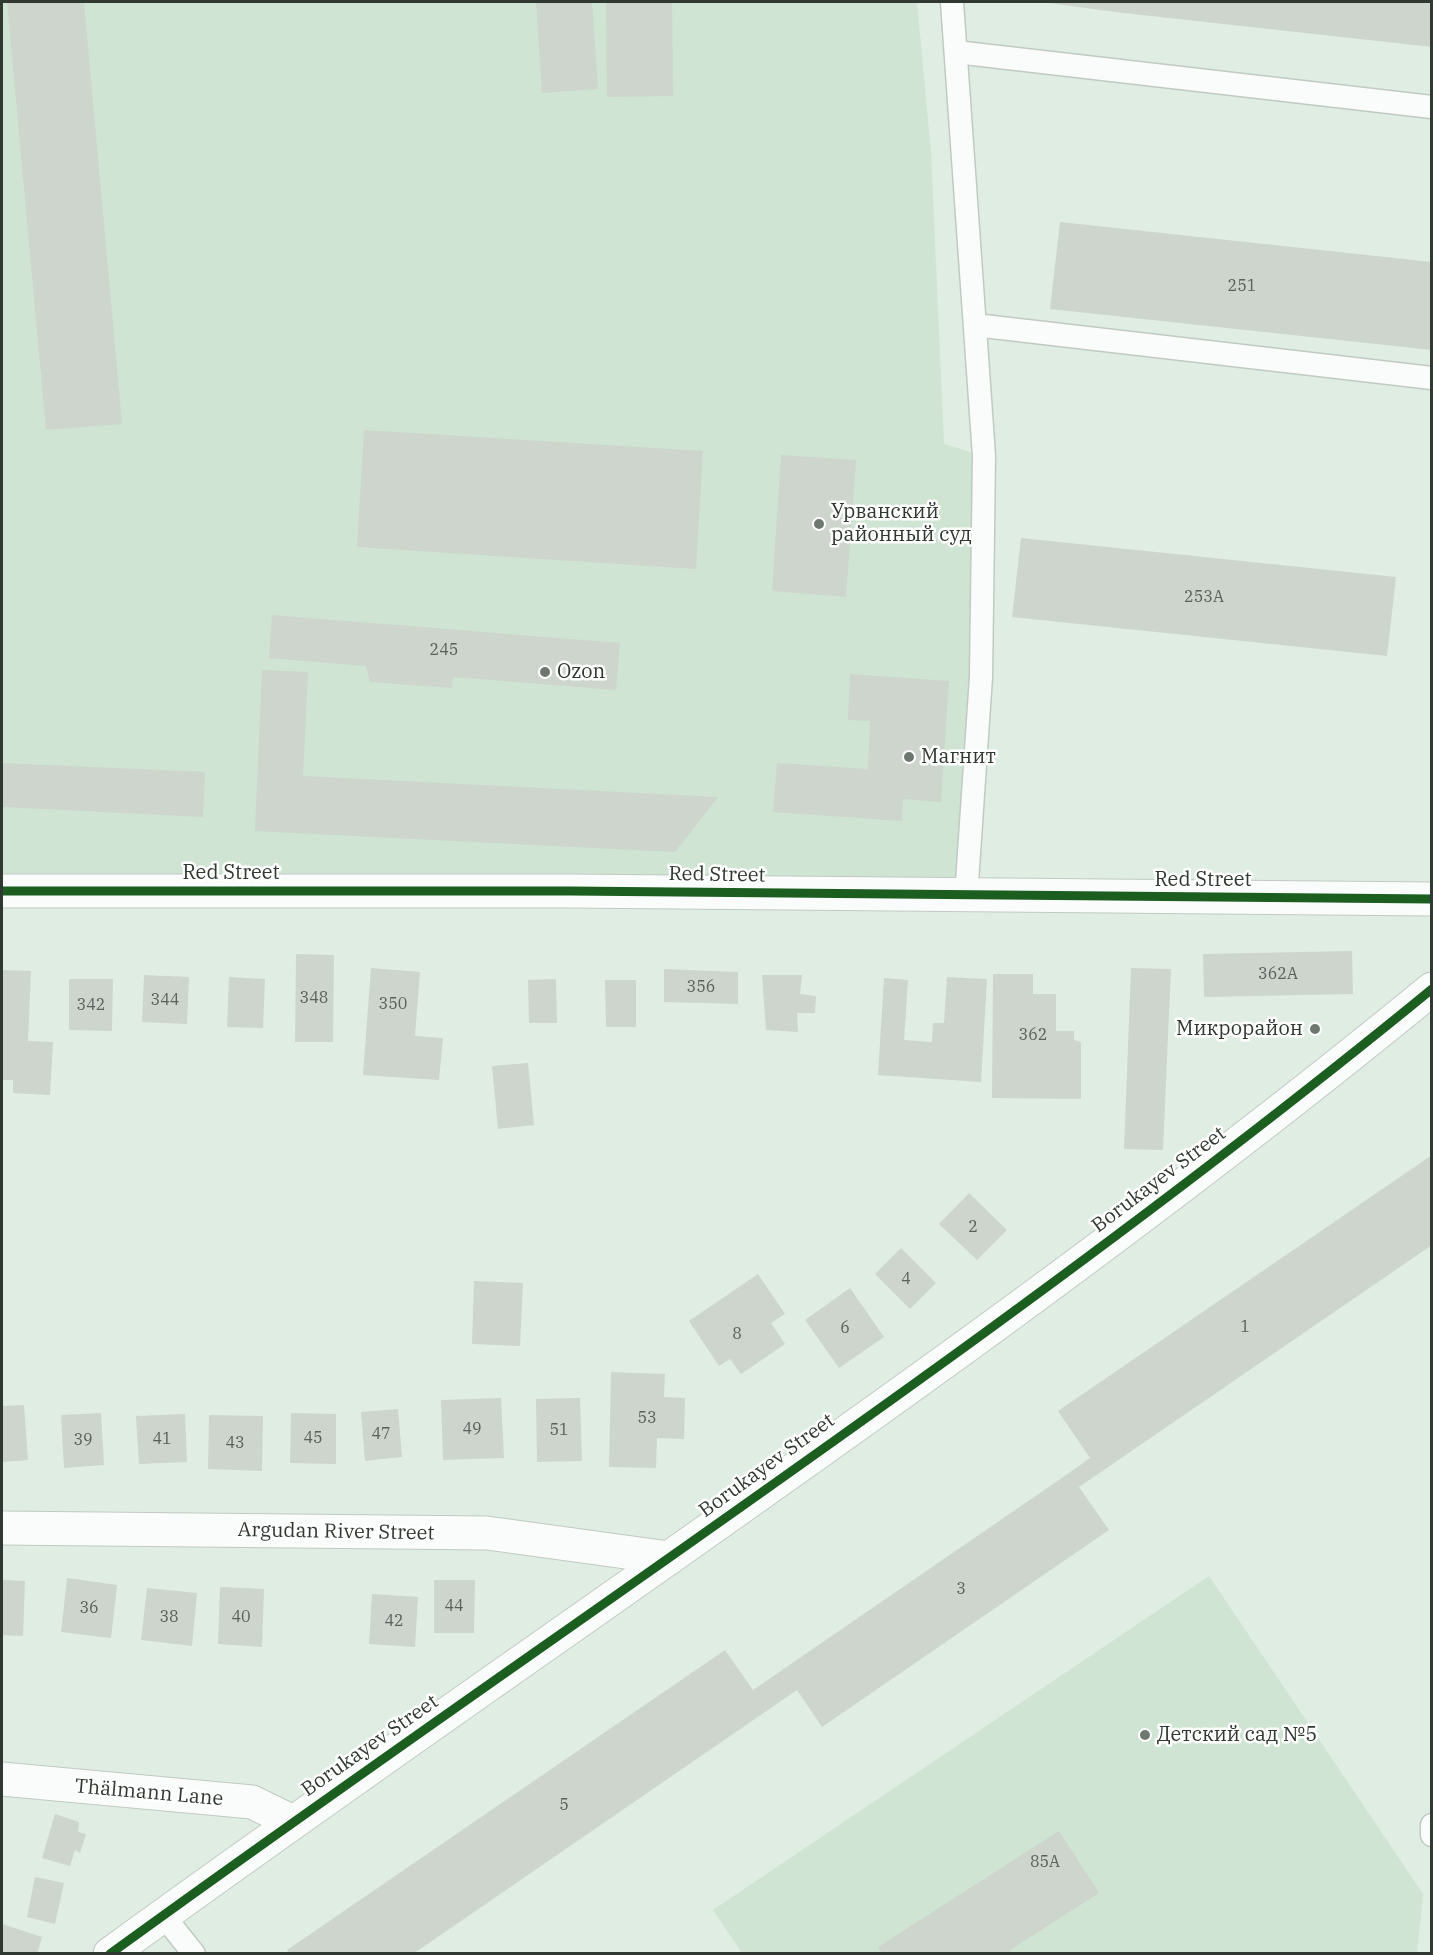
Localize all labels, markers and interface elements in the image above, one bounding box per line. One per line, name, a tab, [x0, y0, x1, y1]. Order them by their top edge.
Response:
house number: 251	[1228, 276, 1256, 296]
place label: Урванский районный суд	[831, 500, 972, 547]
marker: Урванский районный суд	[812, 517, 826, 531]
house number: 253А	[1184, 587, 1224, 607]
house number: 245	[430, 640, 458, 660]
place label: Ozon	[557, 660, 605, 684]
marker: Ozon	[538, 665, 552, 679]
place label: Магнит	[921, 745, 996, 769]
marker: Магнит	[902, 750, 916, 764]
street label: Red Street	[182, 861, 280, 885]
street label: Red Street	[668, 862, 766, 888]
street label: Red Street	[1154, 868, 1252, 892]
house number: 362А	[1258, 964, 1298, 984]
house number: 356	[687, 977, 715, 997]
house number: 348	[300, 988, 328, 1008]
house number: 344	[151, 990, 179, 1010]
house number: 350	[379, 994, 407, 1014]
house number: 342	[77, 995, 105, 1015]
place label: Микрорайон	[1176, 1017, 1303, 1041]
marker: Микрорайон	[1308, 1022, 1322, 1036]
house number: 362	[1019, 1025, 1047, 1045]
street label: Borukayev Street	[1087, 1122, 1231, 1238]
house number: 2	[968, 1217, 978, 1237]
house number: 4	[901, 1269, 911, 1289]
house number: 1	[1240, 1317, 1250, 1337]
house number: 6	[840, 1318, 850, 1338]
house number: 8	[732, 1324, 742, 1344]
house number: 53	[637, 1408, 657, 1428]
street label: Borukayev Street	[695, 1409, 839, 1523]
house number: 49	[462, 1419, 482, 1439]
house number: 51	[549, 1420, 569, 1440]
house number: 47	[371, 1424, 391, 1444]
house number: 45	[303, 1428, 323, 1448]
house number: 41	[152, 1429, 172, 1449]
house number: 39	[73, 1430, 93, 1450]
house number: 43	[225, 1433, 245, 1453]
street label: Argudan River Street	[237, 1518, 435, 1546]
house number: 3	[956, 1579, 966, 1599]
house number: 44	[444, 1596, 464, 1616]
house number: 36	[79, 1598, 99, 1618]
house number: 38	[159, 1607, 179, 1627]
house number: 40	[231, 1607, 251, 1627]
house number: 42	[384, 1611, 404, 1631]
street label: Borukayev Street	[297, 1690, 443, 1802]
place label: Детский сад №5	[1157, 1723, 1317, 1747]
marker: Детский сад №5	[1138, 1728, 1152, 1742]
street label: Thälmann Lane	[74, 1775, 224, 1811]
house number: 5	[559, 1795, 569, 1815]
house number: 85А	[1030, 1852, 1060, 1872]

